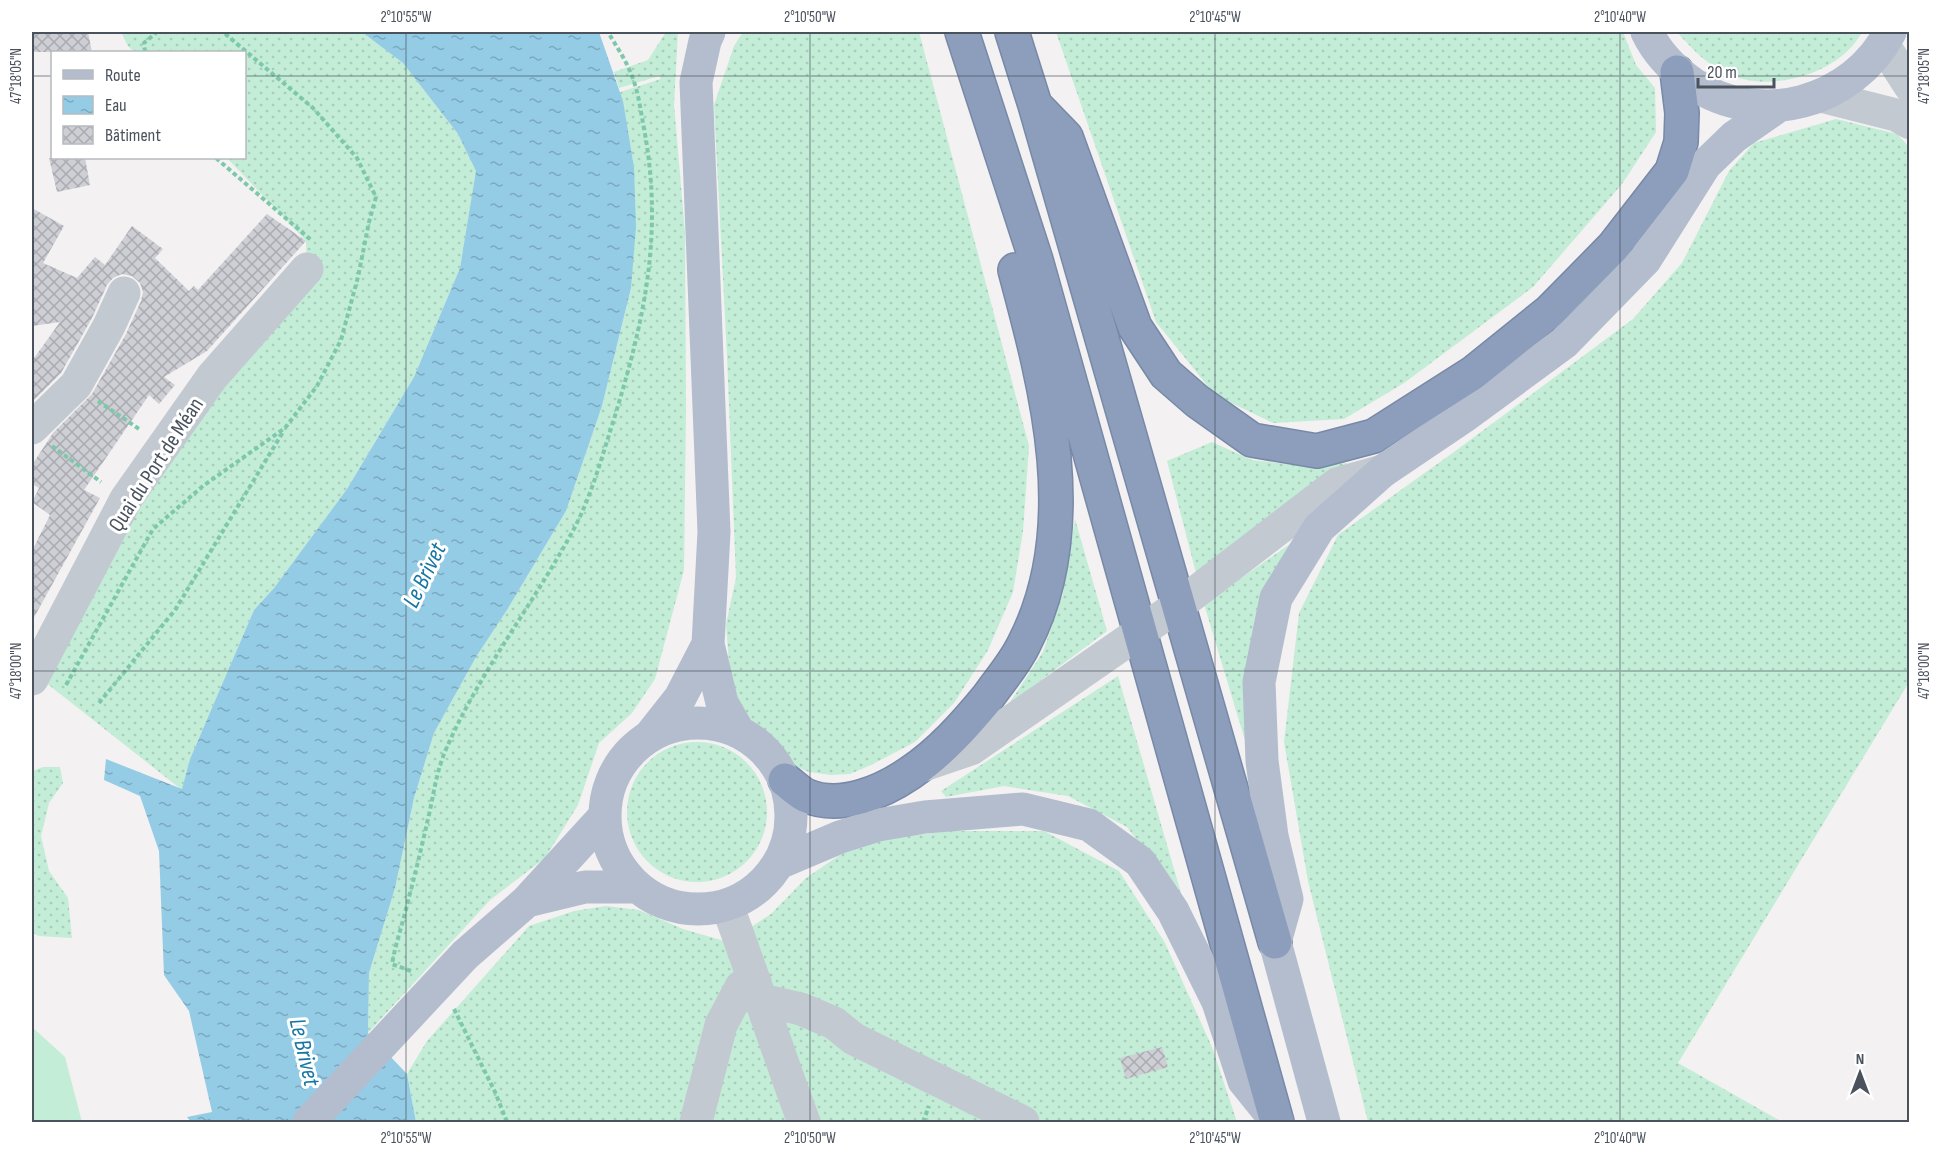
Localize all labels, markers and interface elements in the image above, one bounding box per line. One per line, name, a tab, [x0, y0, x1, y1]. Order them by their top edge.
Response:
text: 2°10'55"W	[380, 8, 432, 27]
text: 2°10'50"W	[784, 8, 836, 27]
text: 2°10'45"W	[1189, 8, 1241, 27]
text: 2°10'40"W	[1594, 8, 1646, 27]
text: 47°18'05"N	[7, 48, 26, 104]
text: 47°18'05"N	[1915, 48, 1934, 104]
legend	[51, 51, 246, 159]
scale bar	[1698, 51, 1774, 89]
text: 20 m	[1707, 62, 1737, 83]
text: Route	[105, 65, 141, 86]
text: Eau	[105, 95, 127, 116]
text: Bâtiment	[105, 125, 161, 146]
street label: Quai du Port de Méan	[103, 393, 210, 537]
water label: Le Brivet	[396, 537, 453, 612]
text: 47°18'00"N	[7, 643, 26, 699]
text: 47°18'00"N	[1915, 643, 1934, 699]
water label: Le Brivet	[283, 1015, 327, 1090]
north arrow	[1830, 1043, 1890, 1103]
text: N	[1856, 1050, 1864, 1069]
text: 2°10'55"W	[380, 1129, 432, 1148]
text: 2°10'50"W	[784, 1129, 836, 1148]
text: 2°10'45"W	[1189, 1129, 1241, 1148]
text: 2°10'40"W	[1594, 1129, 1646, 1148]

